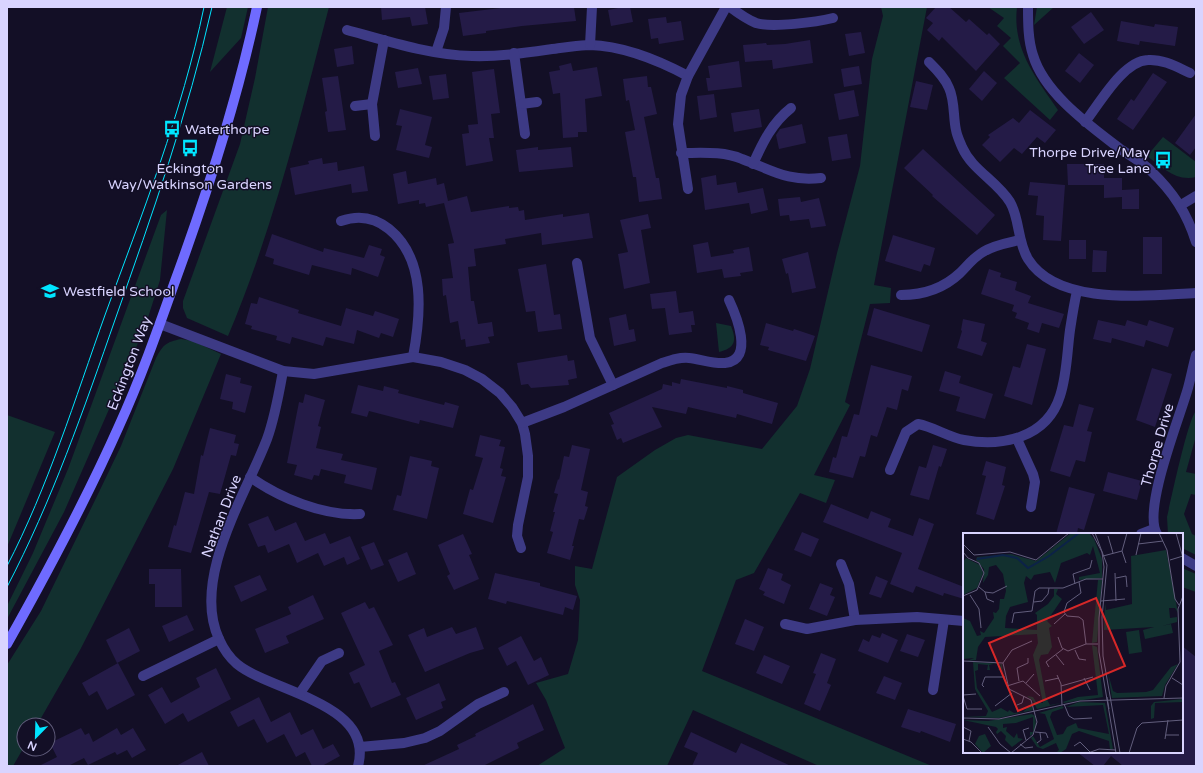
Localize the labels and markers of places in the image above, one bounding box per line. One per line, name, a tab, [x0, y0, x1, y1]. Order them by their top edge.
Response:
bus stop icon: Waterthorpe	[162, 119, 182, 139]
place label: Waterthorpe	[185, 121, 269, 138]
bus stop icon: Eckington Way/Watkinson Gardens	[180, 138, 200, 158]
place label: Thorpe Drive/May Tree Lane	[1029, 144, 1150, 177]
bus stop icon: Thorpe Drive/May Tree Lane	[1153, 150, 1173, 170]
place label: Eckington Way/Watkinson Gardens	[108, 160, 272, 193]
school or university icon: Westfield School	[40, 281, 60, 301]
place label: Westfield School	[63, 283, 174, 300]

